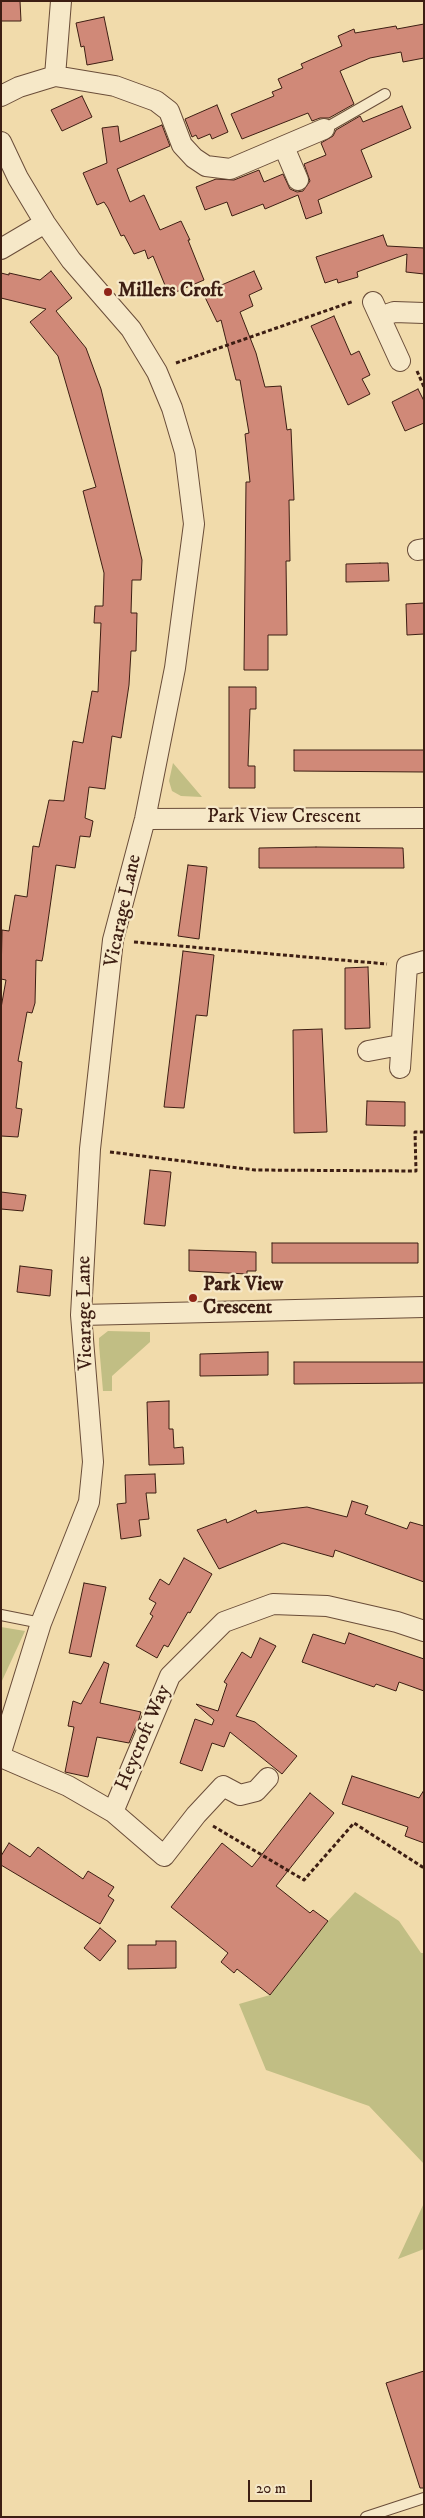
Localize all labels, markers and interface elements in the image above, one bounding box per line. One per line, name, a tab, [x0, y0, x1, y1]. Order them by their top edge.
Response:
place label: Millers Croft	[118, 280, 223, 304]
marker: Millers Croft	[102, 286, 114, 298]
street label: Park View Crescent	[207, 806, 361, 830]
street label: Vicarage Lane	[100, 852, 148, 970]
street label: Vicarage Lane	[73, 1256, 99, 1370]
place label: Park View Crescent	[203, 1274, 283, 1321]
marker: Park View Crescent	[187, 1292, 199, 1304]
street label: Heycroft Way	[111, 1682, 177, 1794]
scale bar	[250, 2470, 314, 2502]
text: 20 m	[256, 2479, 286, 2498]

